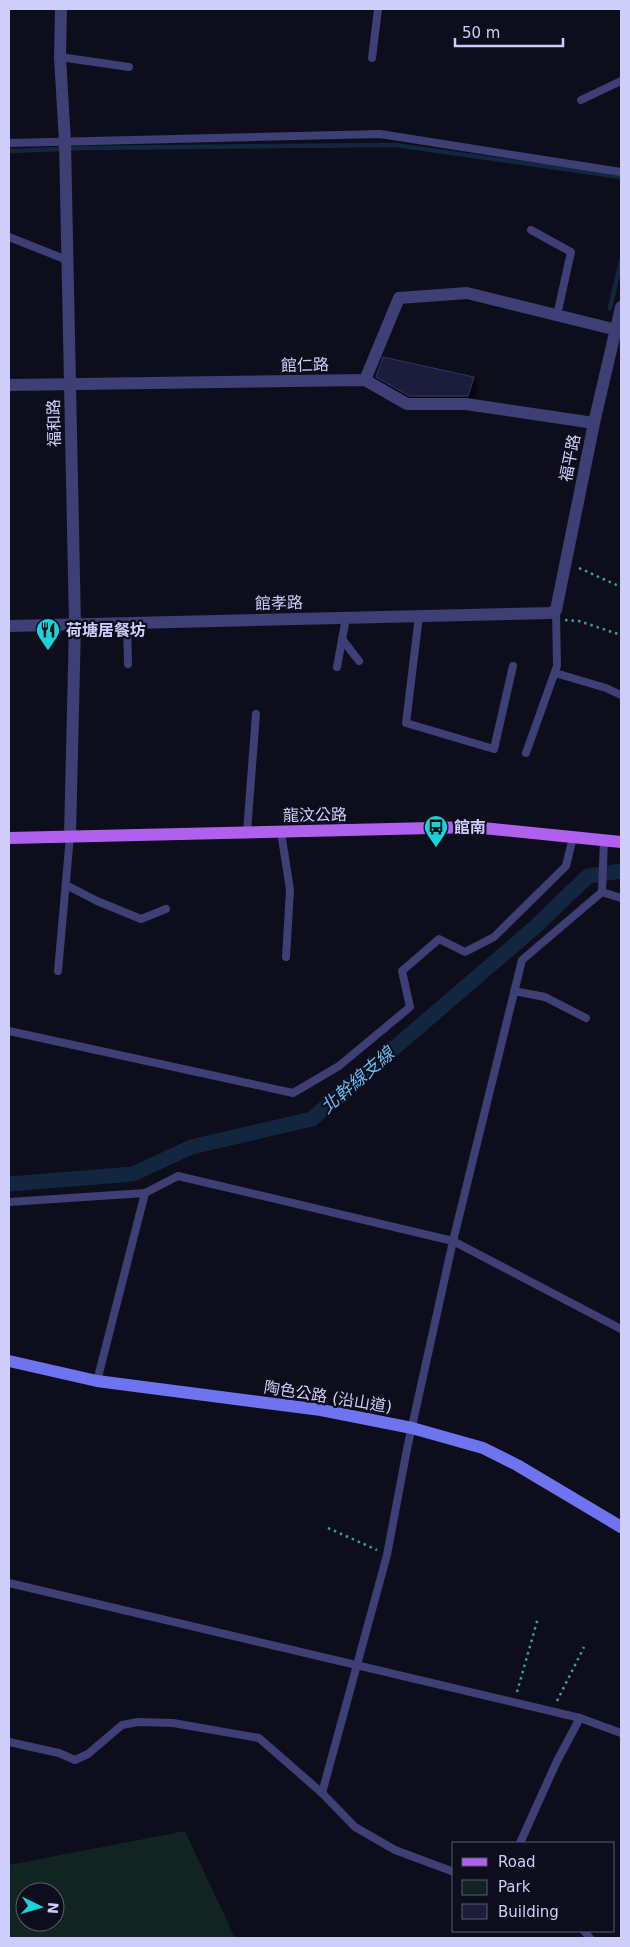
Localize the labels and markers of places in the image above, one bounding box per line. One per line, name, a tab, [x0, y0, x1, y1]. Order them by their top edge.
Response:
restaurant icon: 荷塘居餐坊	[35, 617, 61, 651]
place label: 荷塘居餐坊	[66, 621, 146, 640]
bus stop icon: 館南	[423, 814, 449, 848]
place label: 館南	[454, 818, 486, 837]

